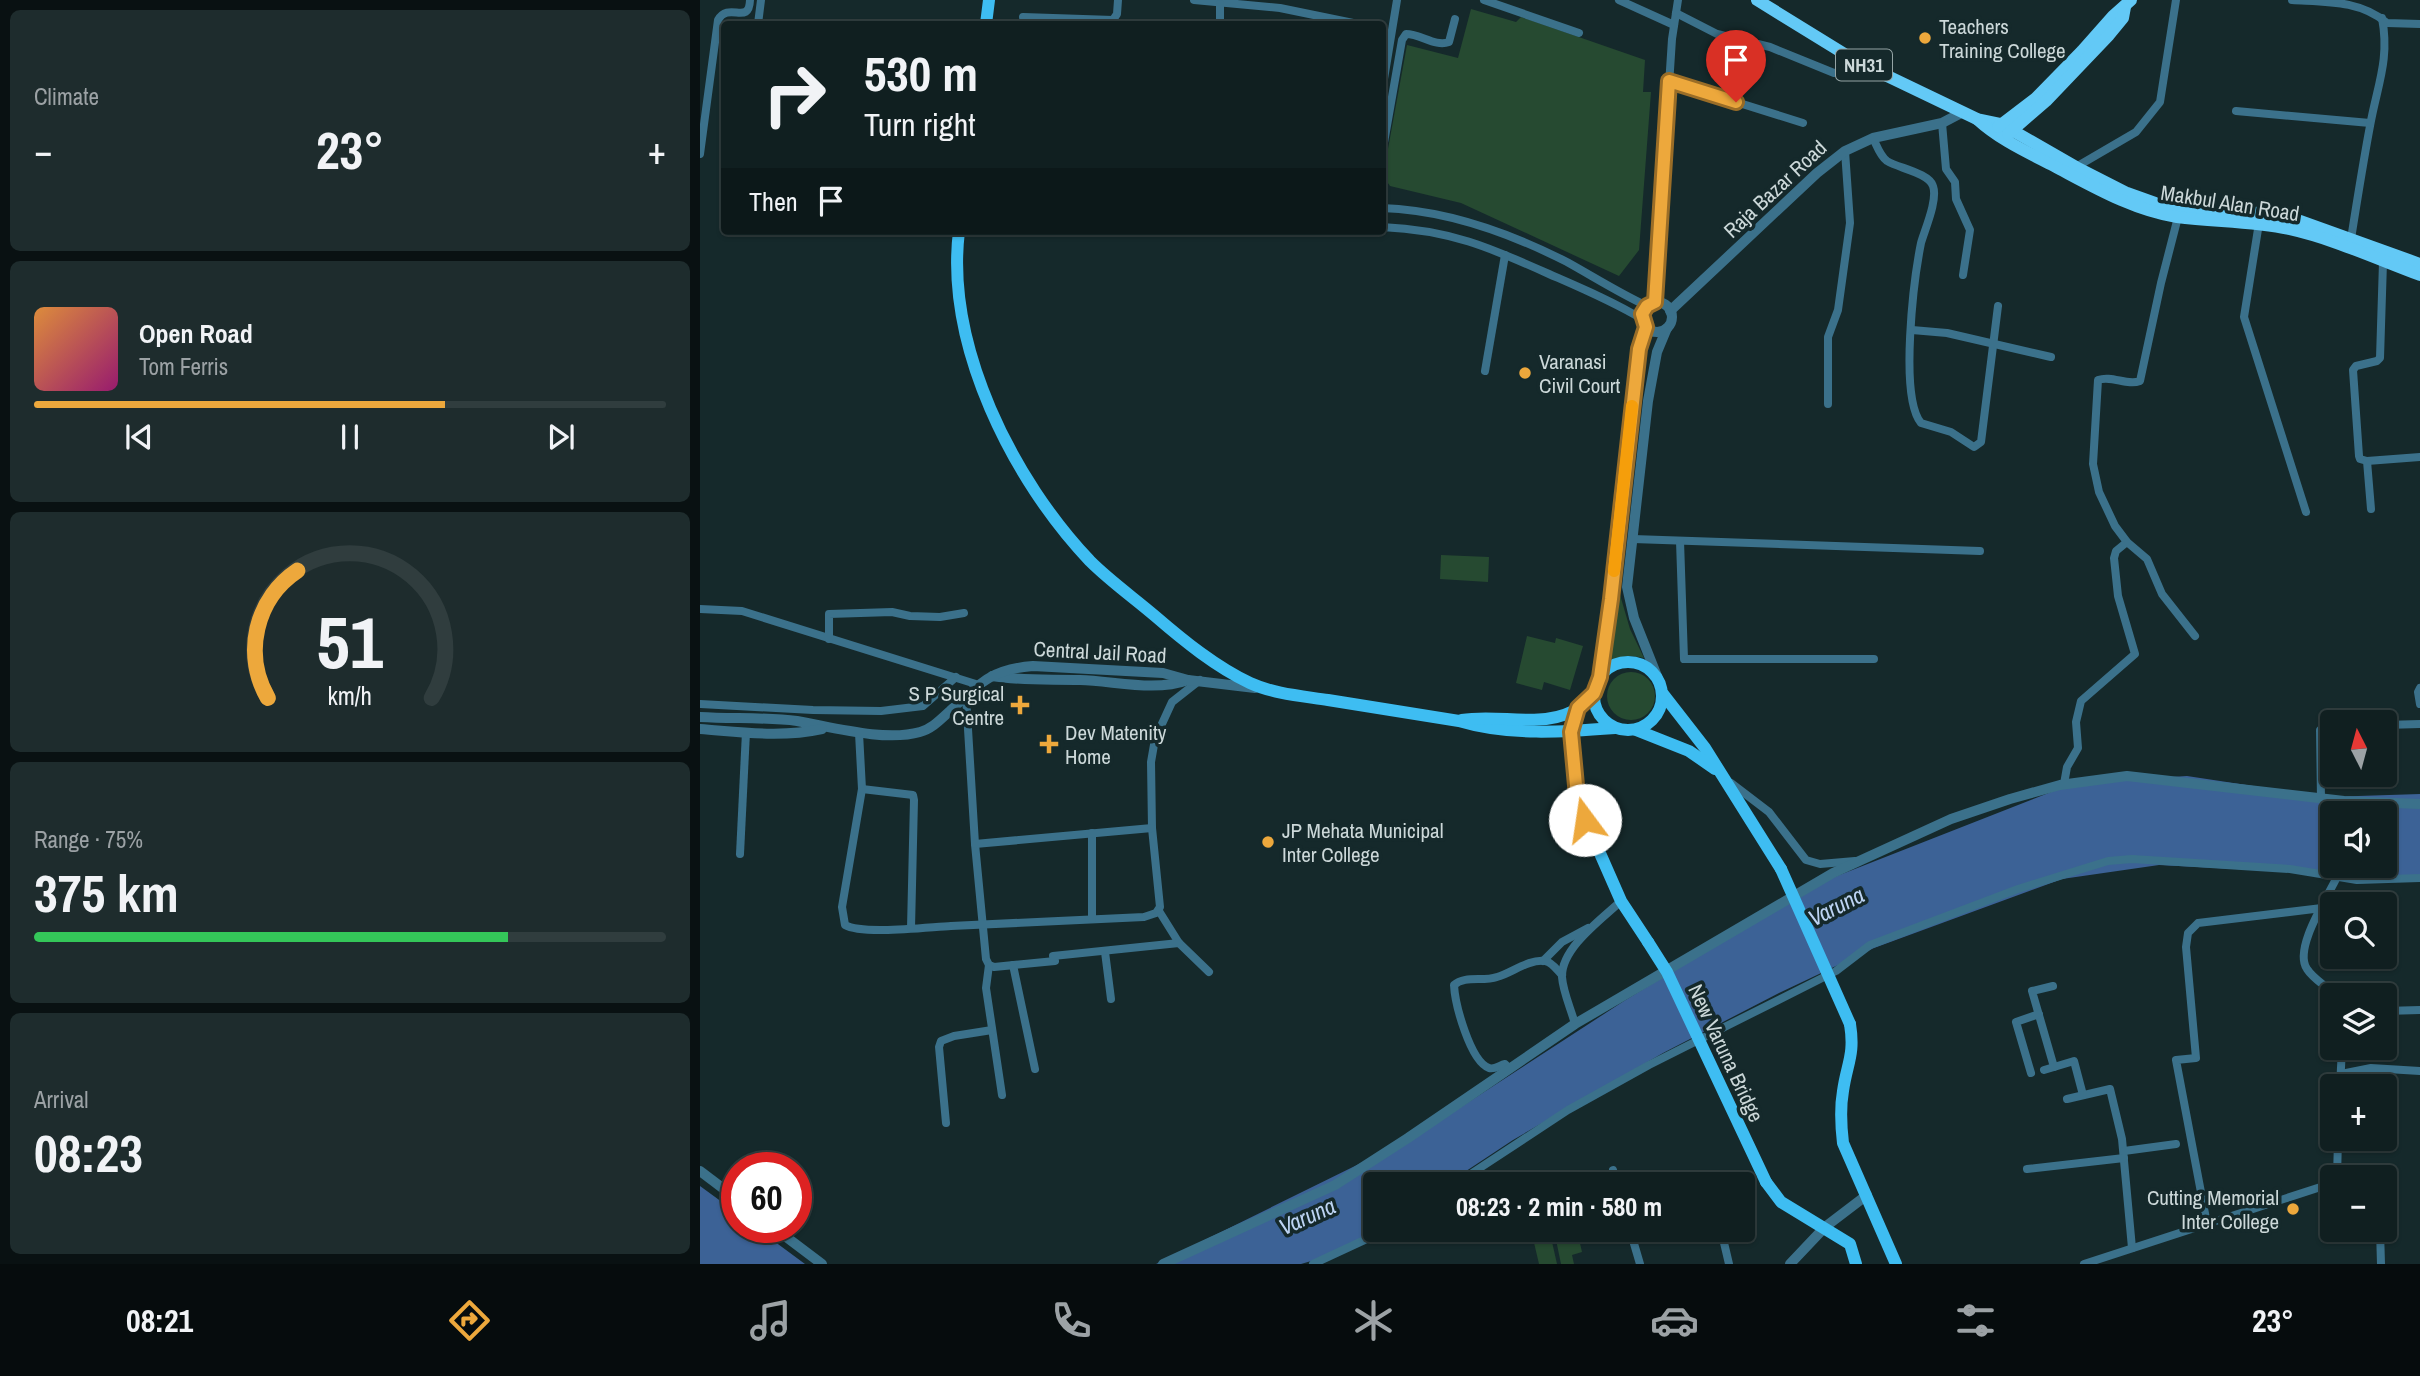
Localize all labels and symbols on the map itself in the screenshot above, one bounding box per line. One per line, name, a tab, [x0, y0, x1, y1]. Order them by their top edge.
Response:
place label: Teachers Training College	[1939, 12, 2066, 65]
pin	[1706, 30, 1766, 102]
marker: Teachers Training College	[1917, 30, 1933, 46]
road number: NH31	[1836, 50, 1892, 80]
street label: Raja Bazar Road	[1717, 134, 1833, 244]
street label: Makbul Alan Road	[2159, 178, 2301, 228]
place label: Varanasi Civil Court	[1539, 347, 1621, 400]
marker: Varanasi Civil Court	[1517, 365, 1533, 381]
street label: Central Jail Road	[1033, 634, 1167, 670]
place label: S P Surgical Centre	[909, 679, 1004, 732]
marker: S P Surgical Centre	[1010, 695, 1030, 715]
north arrow	[2320, 710, 2398, 788]
place label: Dev Matenity Home	[1065, 718, 1167, 771]
marker: Dev Matenity Home	[1039, 734, 1059, 754]
position arrow	[1548, 783, 1622, 857]
place label: JP Mehata Municipal Inter College	[1282, 816, 1443, 869]
marker: JP Mehata Municipal Inter College	[1260, 834, 1276, 850]
water label: Varuna	[1803, 879, 1869, 933]
street label: New Varuna Bridge	[1681, 979, 1771, 1127]
speed limit sign: 60	[721, 1152, 812, 1243]
place label: Cutting Memorial Inter College	[2147, 1183, 2279, 1236]
water label: Varuna	[1274, 1190, 1340, 1242]
marker: Cutting Memorial Inter College	[2285, 1201, 2301, 1217]

